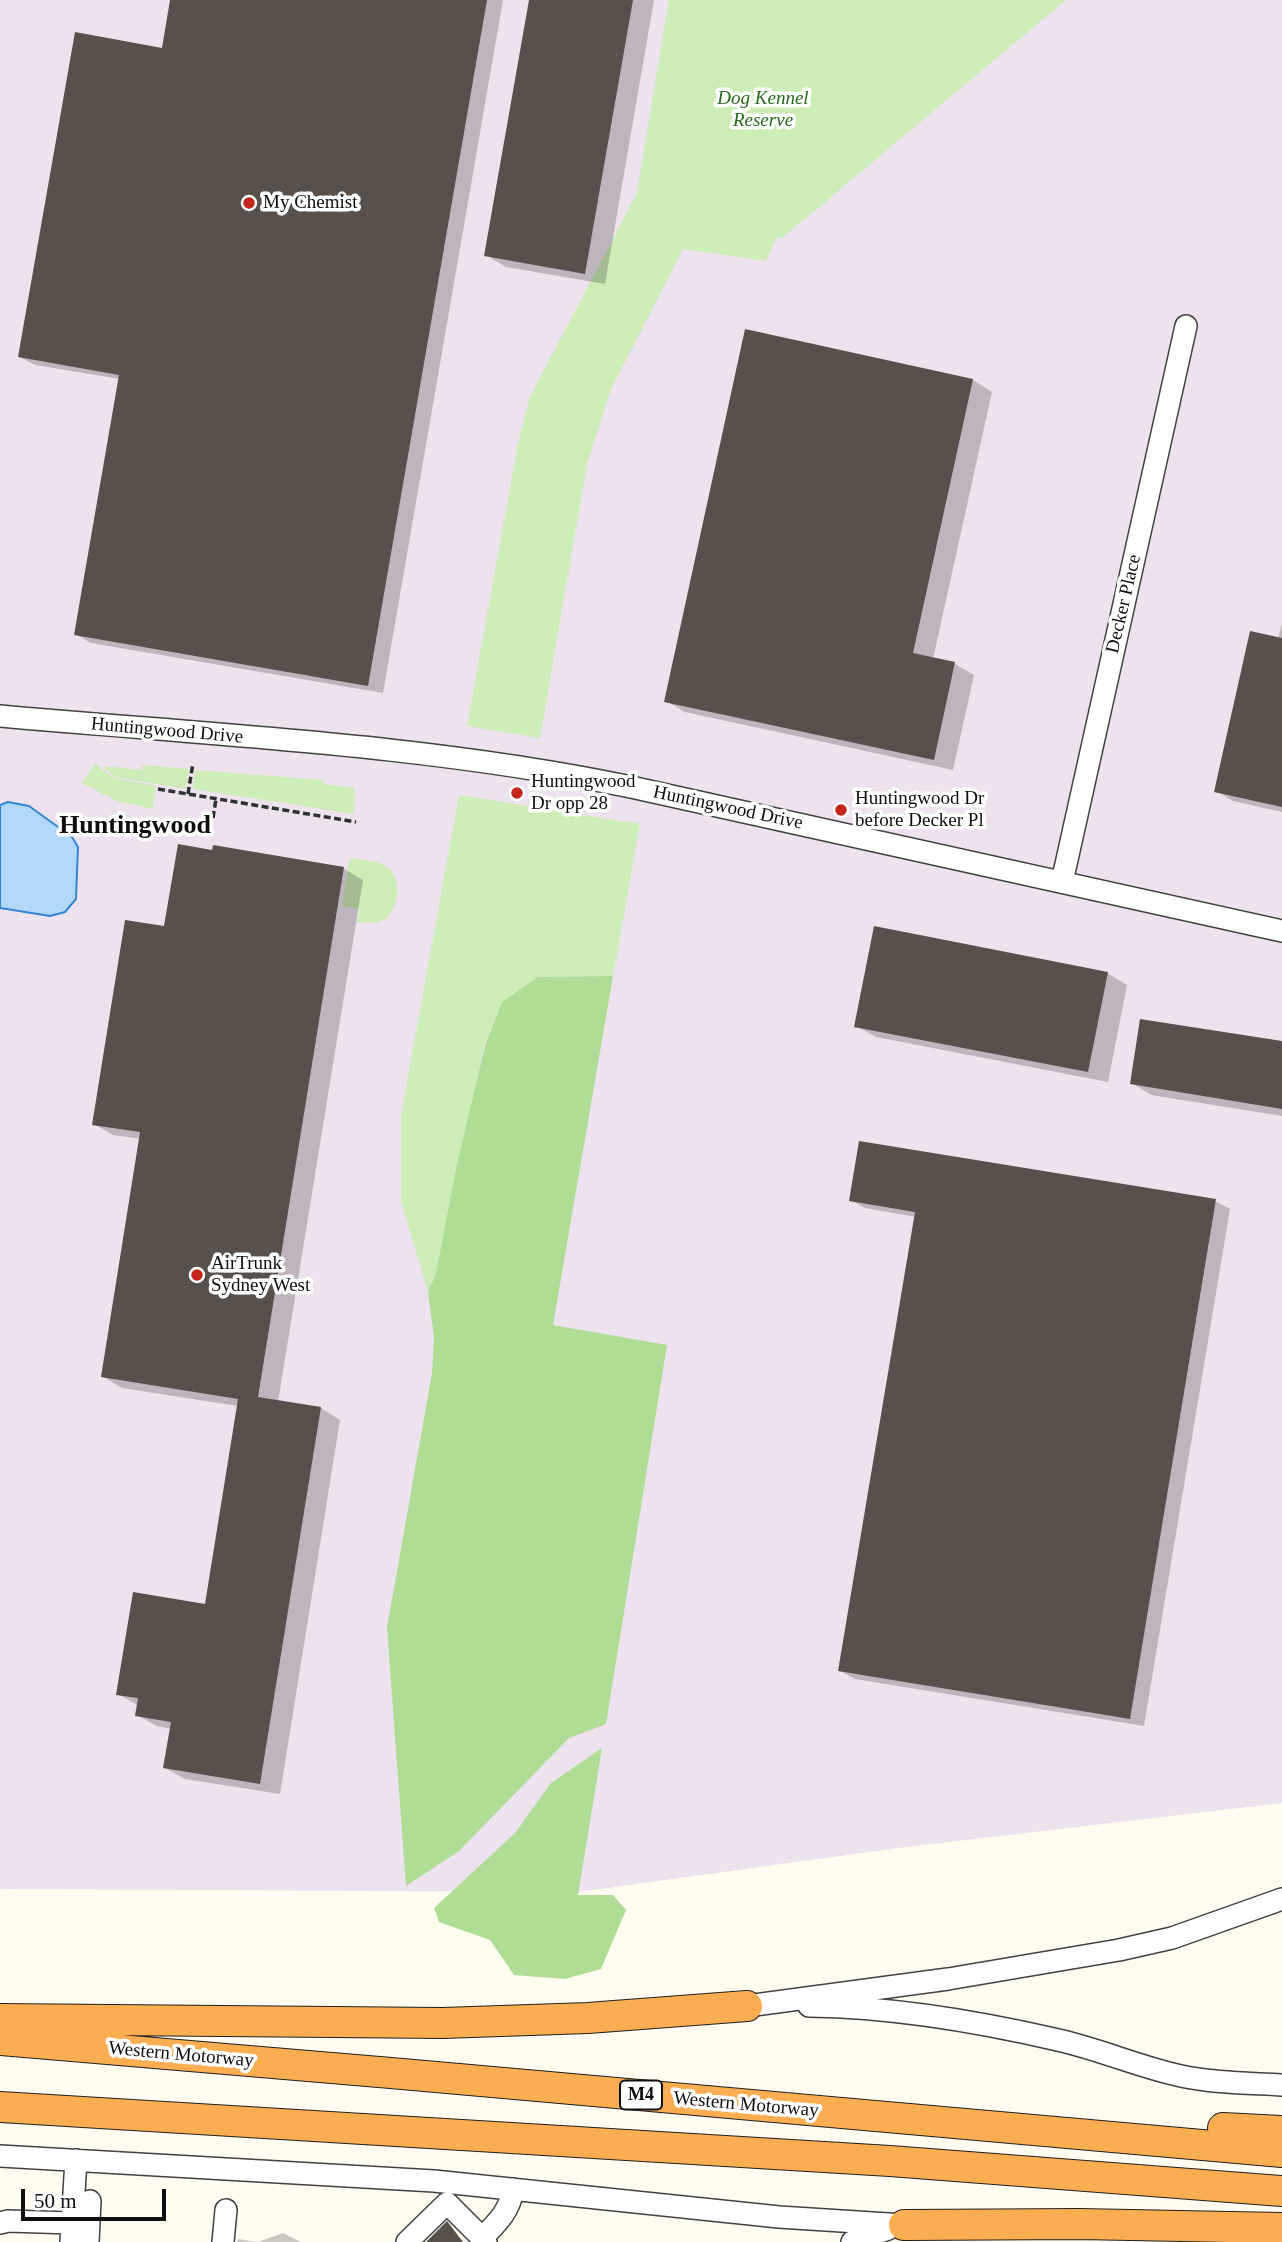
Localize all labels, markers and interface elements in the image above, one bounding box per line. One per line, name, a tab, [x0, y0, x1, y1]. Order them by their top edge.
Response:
park label: Dog Kennel Reserve	[717, 88, 809, 132]
place label: My Chemist	[263, 192, 357, 214]
marker: My Chemist	[241, 195, 257, 211]
street label: Decker Place	[1102, 552, 1146, 656]
street label: Huntingwood Drive	[90, 713, 244, 749]
place label: Huntingwood Dr opp 28	[531, 771, 636, 815]
street label: Huntingwood Drive	[651, 781, 805, 835]
marker: Huntingwood Dr opp 28	[509, 785, 525, 801]
place label: Huntingwood Dr before Decker Pl	[855, 788, 984, 832]
marker: Huntingwood Dr before Decker Pl	[833, 802, 849, 818]
district label: Huntingwood	[59, 810, 211, 842]
place label: AirTrunk Sydney West	[211, 1253, 310, 1297]
marker: AirTrunk Sydney West	[189, 1267, 205, 1283]
street label: Western Motorway	[107, 2037, 255, 2073]
road number: M4	[620, 2080, 662, 2110]
street label: Western Motorway	[672, 2087, 820, 2123]
scale bar	[24, 2176, 170, 2220]
text: 50 m	[34, 2189, 77, 2213]

